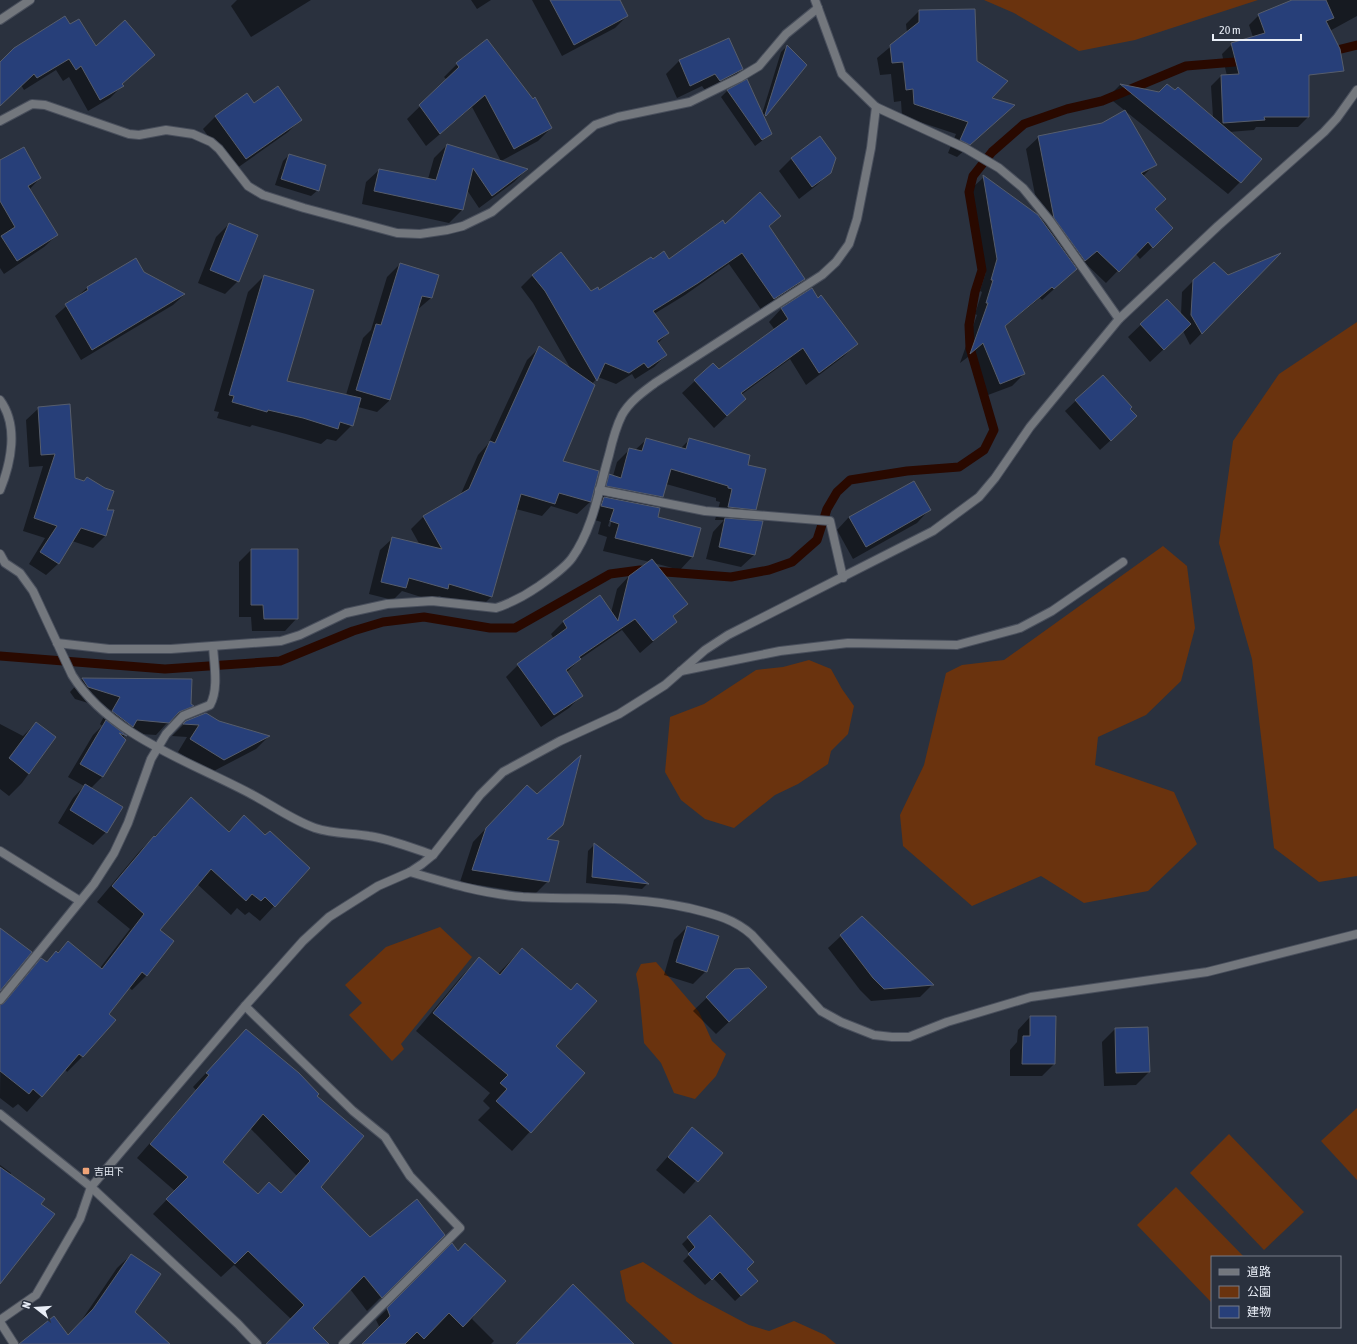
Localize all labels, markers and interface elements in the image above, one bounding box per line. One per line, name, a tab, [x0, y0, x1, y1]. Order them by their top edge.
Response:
scale bar	[1213, 16, 1301, 42]
text: 20 m	[1219, 23, 1241, 37]
marker: 吉田下	[81, 1166, 91, 1176]
place label: 吉田下	[94, 1166, 124, 1177]
legend	[1211, 1256, 1341, 1328]
text: 道路	[1247, 1265, 1271, 1279]
text: 公園	[1247, 1285, 1271, 1299]
north arrow	[16, 1288, 56, 1328]
text: N	[20, 1300, 33, 1310]
text: 建物	[1247, 1305, 1271, 1319]

